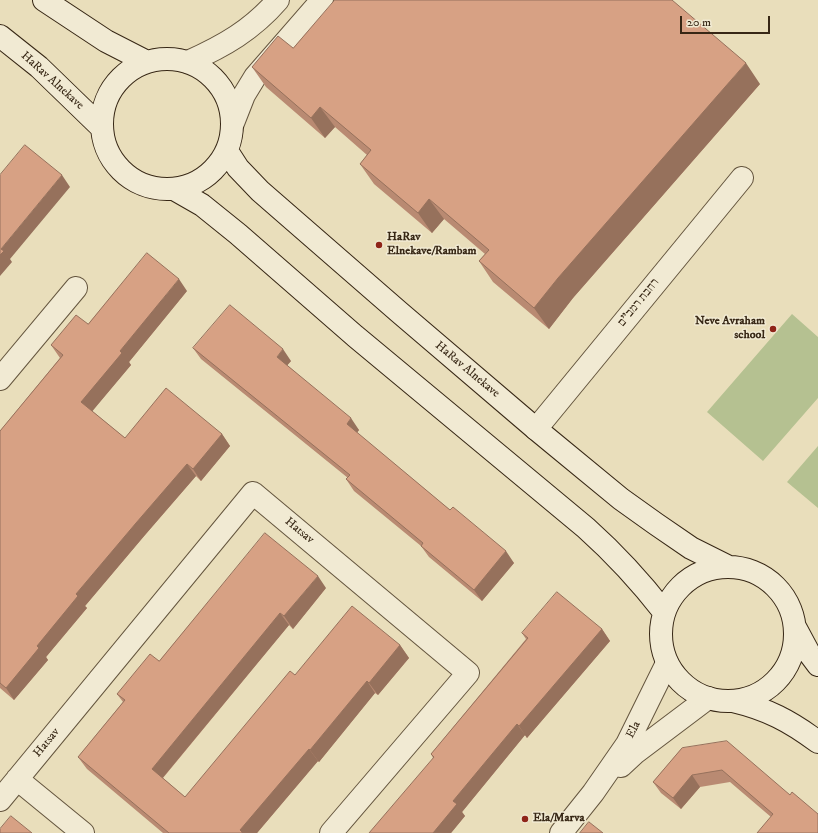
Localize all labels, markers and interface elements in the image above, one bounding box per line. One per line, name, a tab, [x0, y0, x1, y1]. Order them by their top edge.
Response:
scale bar	[682, 8, 772, 34]
text: 20 m	[687, 15, 711, 30]
street label: HaRav Alnekave	[18, 49, 86, 113]
place label: HaRav Elnekave/Rambam	[387, 231, 477, 259]
marker: HaRav Elnekave/Rambam	[374, 240, 384, 250]
street label: רחבת רמב"ם	[615, 276, 663, 330]
place label: Neve Avraham school	[695, 315, 765, 343]
marker: Neve Avraham school	[768, 324, 778, 334]
street label: HaRav Alnekave	[432, 339, 502, 401]
street label: Hatsav	[282, 515, 316, 547]
street label: Ela	[624, 719, 644, 741]
street label: Hatsav	[31, 726, 63, 760]
place label: Ela/Marva	[533, 812, 585, 826]
marker: Ela/Marva	[520, 814, 530, 824]

